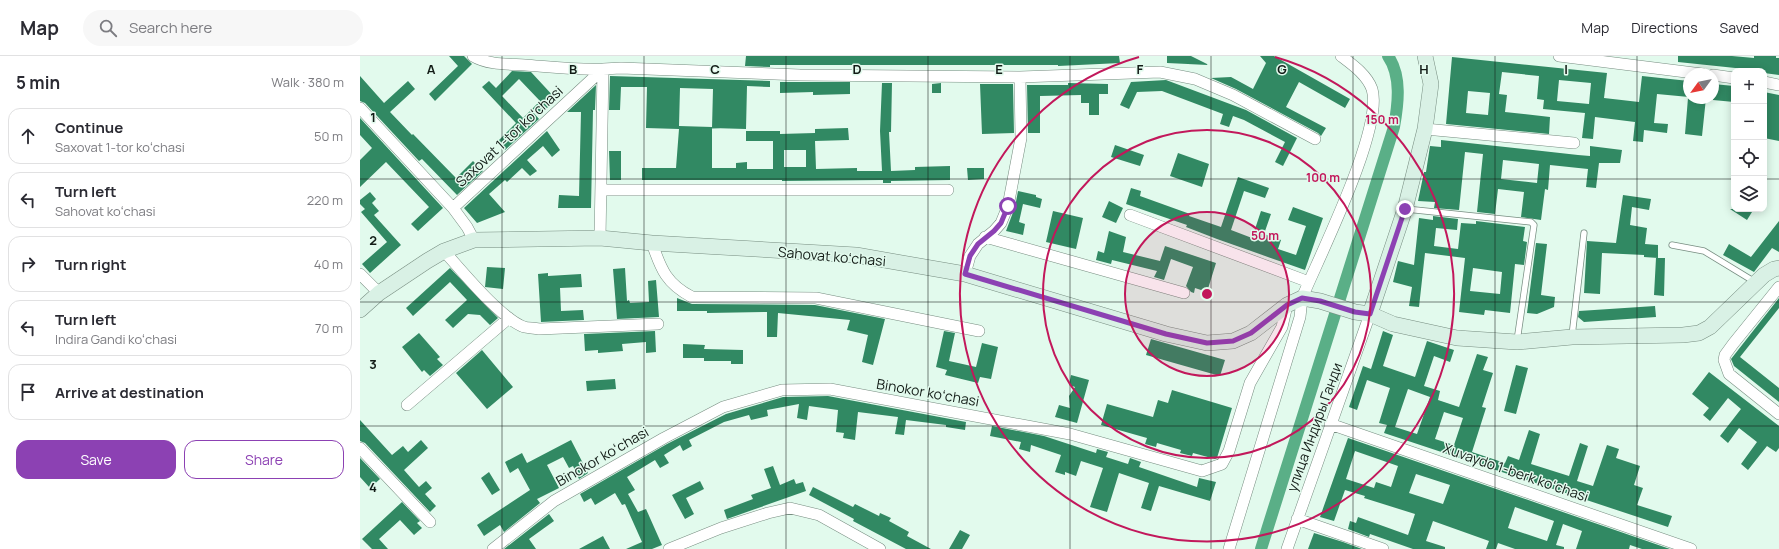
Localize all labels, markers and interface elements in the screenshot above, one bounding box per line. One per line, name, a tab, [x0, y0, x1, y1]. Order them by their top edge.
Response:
search box	[83, 10, 363, 46]
text: Map	[20, 15, 59, 41]
icon: search	[97, 17, 119, 39]
text: Search here	[129, 17, 212, 38]
text: Map	[1581, 18, 1609, 37]
text: Directions	[1631, 18, 1698, 37]
text: Saved	[1720, 18, 1759, 37]
text: A	[427, 60, 436, 78]
text: B	[569, 60, 577, 78]
text: C	[710, 60, 720, 78]
text: D	[852, 60, 862, 78]
text: E	[995, 60, 1003, 78]
text: F	[1137, 60, 1144, 78]
text: G	[1277, 60, 1287, 78]
text: H	[1419, 60, 1429, 78]
text: I	[1564, 60, 1568, 78]
north arrow	[1683, 68, 1719, 104]
map controls	[1731, 68, 1767, 212]
button: +	[1731, 68, 1767, 104]
text: 5 min	[16, 71, 60, 94]
text: Walk · 380 m	[271, 73, 344, 91]
street label: Saxovat 1-tor koʻchasi	[451, 81, 567, 191]
button: −	[1731, 104, 1767, 140]
text: 1	[370, 108, 376, 126]
text: 150 m	[1365, 111, 1399, 128]
text: Continue	[55, 117, 123, 138]
icon: ahead	[17, 125, 39, 147]
text: 50 m	[314, 127, 343, 145]
text: Saxovat 1-tor koʻchasi	[55, 138, 185, 156]
button: locate	[1731, 140, 1767, 176]
text: 100 m	[1306, 169, 1340, 186]
button: layers	[1731, 176, 1767, 212]
text: Turn left	[55, 181, 117, 202]
icon: left	[17, 189, 39, 211]
text: 220 m	[307, 191, 343, 209]
route start	[999, 197, 1017, 215]
route end	[1396, 200, 1414, 218]
text: Sahovat koʻchasi	[55, 202, 156, 220]
text: 50 m	[1251, 227, 1279, 244]
text: 2	[369, 231, 377, 249]
street label: Sahovat koʻchasi	[777, 242, 887, 270]
icon: right	[17, 253, 39, 275]
text: Turn right	[55, 254, 126, 275]
text: 40 m	[314, 255, 343, 273]
centre of rings	[1200, 287, 1214, 301]
text: Turn left	[55, 309, 117, 330]
icon: left	[17, 317, 39, 339]
text: 70 m	[315, 319, 343, 337]
text: Indira Gandi koʻchasi	[55, 330, 177, 348]
text: 3	[369, 355, 377, 373]
street label: улица Индиры Ганди	[1282, 360, 1346, 494]
street label: Binokor koʻchasi	[875, 374, 981, 410]
icon: arrive	[17, 381, 39, 403]
text: Arrive at destination	[55, 382, 204, 403]
street label: Binokor koʻchasi	[552, 422, 652, 490]
street label: Xuvaydo 1-berk koʻchasi	[1441, 438, 1591, 506]
button: Save	[16, 440, 176, 479]
button: Share	[184, 440, 344, 479]
text: 4	[369, 478, 377, 496]

